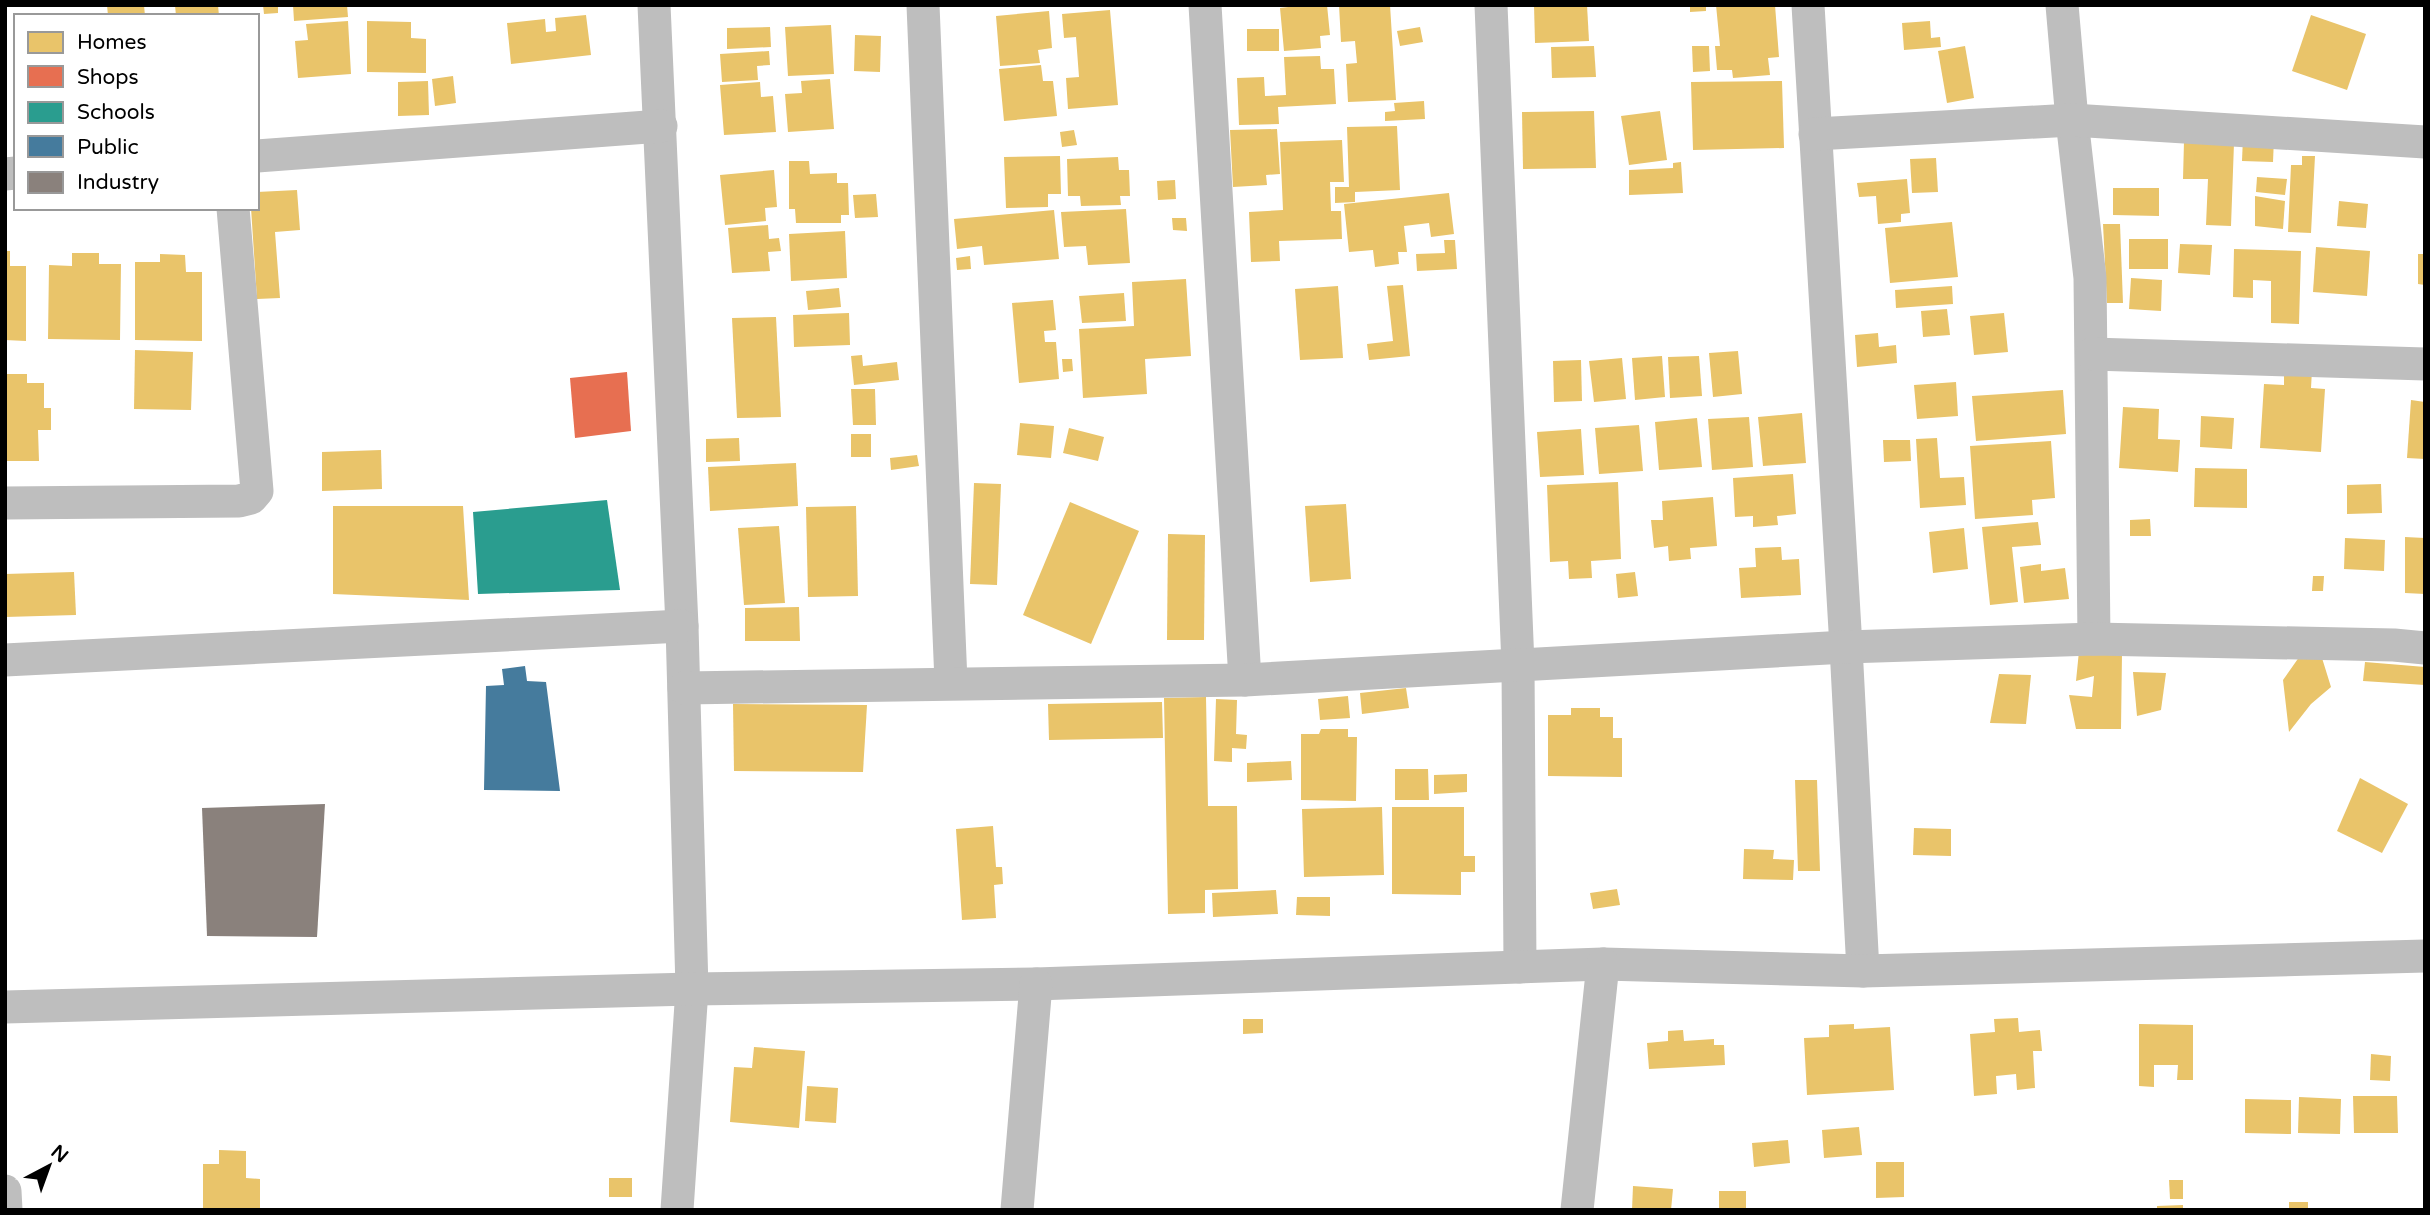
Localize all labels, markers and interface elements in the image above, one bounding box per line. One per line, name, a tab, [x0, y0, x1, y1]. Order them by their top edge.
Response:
legend	[14, 14, 259, 210]
text: Homes	[77, 30, 147, 55]
text: Shops	[77, 65, 139, 90]
text: Schools	[77, 100, 155, 125]
text: Public	[77, 135, 139, 160]
text: Industry	[77, 170, 159, 195]
north arrow	[14, 1131, 84, 1201]
text: N	[47, 1141, 72, 1167]

